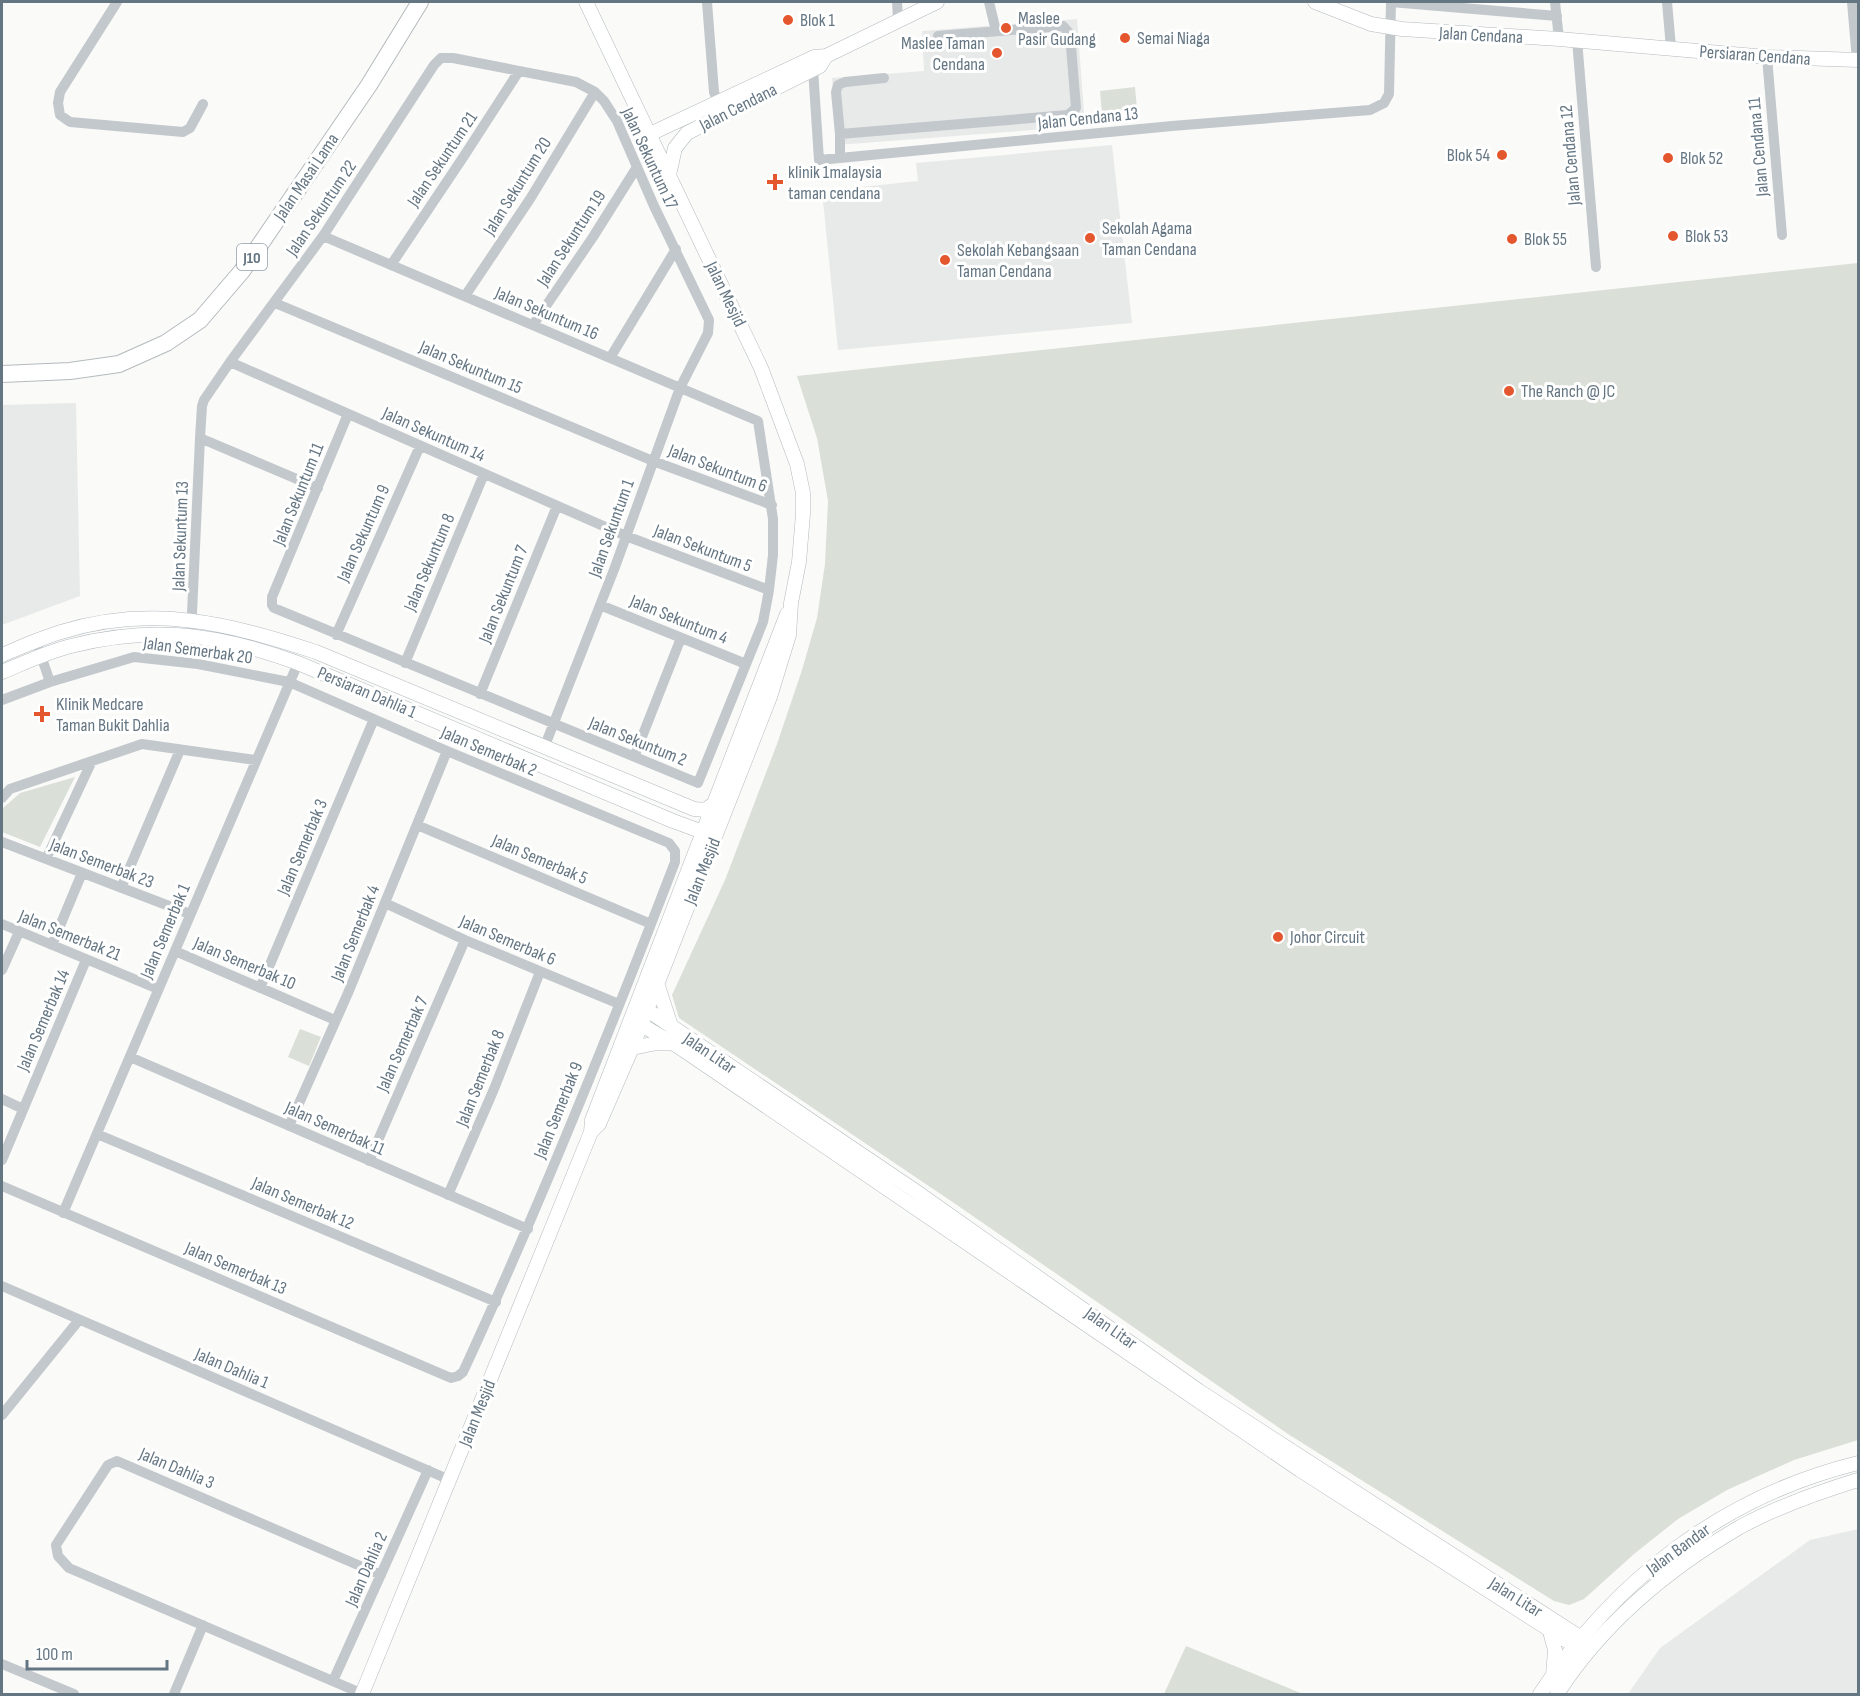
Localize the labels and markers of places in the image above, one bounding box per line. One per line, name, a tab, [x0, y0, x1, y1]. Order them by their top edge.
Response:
place label: Maslee Pasir Gudang	[1018, 8, 1096, 50]
place label: Blok 1	[800, 10, 836, 31]
marker: Blok 1	[781, 13, 795, 27]
marker: Maslee Pasir Gudang	[999, 21, 1013, 35]
place label: Semai Niaga	[1137, 28, 1210, 49]
marker: Semai Niaga	[1118, 31, 1132, 45]
place label: Maslee Taman Cendana	[901, 33, 985, 75]
marker: Maslee Taman Cendana	[990, 46, 1004, 60]
place label: Blok 54	[1447, 145, 1490, 166]
marker: Blok 54	[1495, 148, 1509, 162]
place label: Blok 52	[1680, 148, 1723, 169]
marker: Blok 52	[1661, 151, 1675, 165]
place label: klinik 1malaysia taman cendana	[788, 162, 882, 204]
marker: klinik 1malaysia taman cendana	[766, 173, 784, 191]
place label: Sekolah Agama Taman Cendana	[1102, 218, 1197, 260]
place label: Blok 53	[1685, 226, 1728, 247]
place label: Blok 55	[1524, 229, 1567, 250]
marker: Blok 53	[1666, 229, 1680, 243]
marker: Sekolah Agama Taman Cendana	[1083, 231, 1097, 245]
marker: Blok 55	[1505, 232, 1519, 246]
place label: Sekolah Kebangsaan Taman Cendana	[957, 240, 1079, 282]
marker: Sekolah Kebangsaan Taman Cendana	[938, 253, 952, 267]
place label: The Ranch @ JC	[1521, 381, 1615, 402]
marker: The Ranch @ JC	[1502, 384, 1516, 398]
place label: Klinik Medcare Taman Bukit Dahlia	[56, 694, 170, 736]
marker: Klinik Medcare Taman Bukit Dahlia	[33, 705, 51, 723]
place label: Johor Circuit	[1289, 927, 1365, 948]
marker: Johor Circuit	[1271, 930, 1285, 944]

